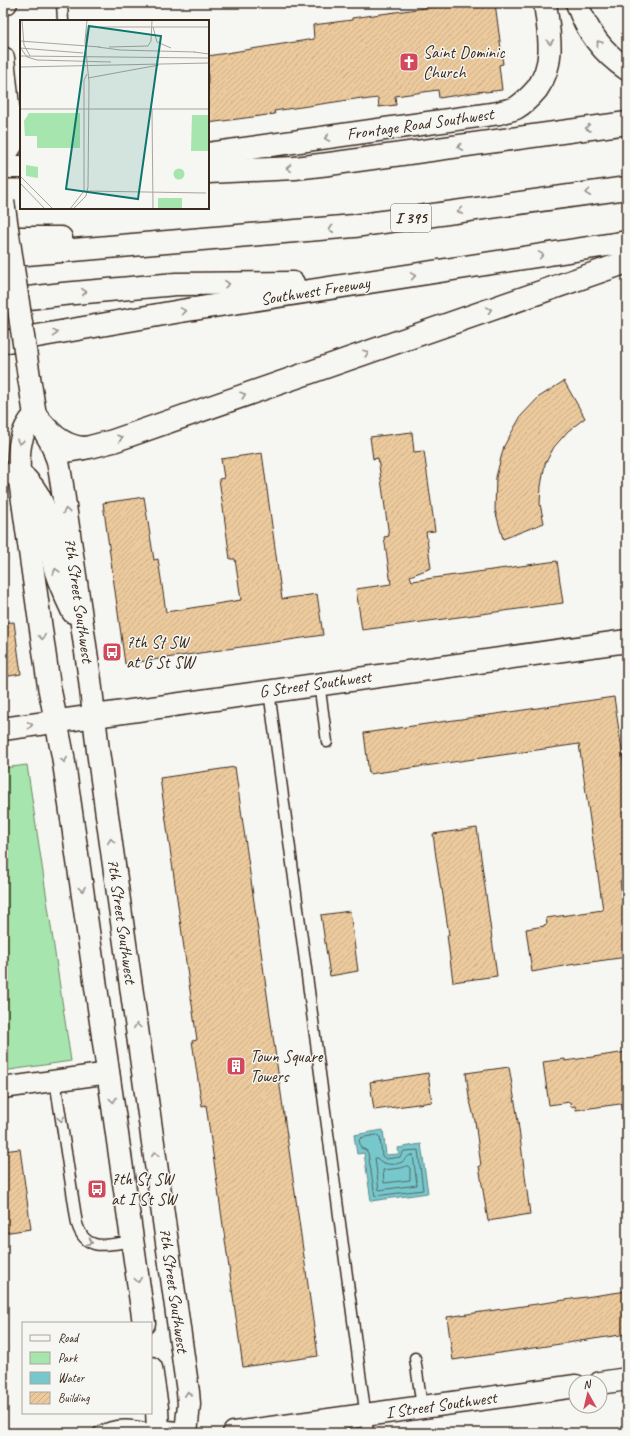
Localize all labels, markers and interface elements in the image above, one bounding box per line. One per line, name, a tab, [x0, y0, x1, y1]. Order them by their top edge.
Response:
inset map	[20, 20, 209, 209]
one-way arrow	[545, 39, 554, 45]
one-way arrow	[596, 41, 603, 48]
place label: Saint Dominic Church	[423, 42, 505, 83]
church icon: Saint Dominic Church	[398, 51, 420, 73]
street label: Frontage Road Southwest	[345, 103, 497, 145]
one-way arrow	[585, 123, 591, 132]
one-way arrow	[324, 133, 330, 142]
one-way arrow	[457, 142, 463, 151]
one-way arrow	[286, 164, 292, 173]
one-way arrow	[585, 188, 591, 197]
road number: I 395	[391, 204, 431, 232]
one-way arrow	[457, 206, 463, 215]
one-way arrow	[328, 224, 334, 233]
one-way arrow	[538, 251, 544, 260]
street label: Southwest Freeway	[259, 272, 372, 310]
one-way arrow	[410, 272, 416, 281]
one-way arrow	[224, 279, 230, 288]
one-way arrow	[81, 288, 87, 297]
one-way arrow	[485, 306, 492, 315]
one-way arrow	[180, 307, 186, 316]
one-way arrow	[52, 329, 58, 338]
one-way arrow	[362, 349, 369, 357]
one-way arrow	[239, 392, 246, 400]
one-way arrow	[117, 434, 124, 443]
one-way arrow	[17, 439, 25, 445]
one-way arrow	[62, 508, 71, 514]
street label: 7th Street Southwest	[60, 536, 98, 666]
one-way arrow	[52, 568, 61, 575]
place label: 7th St SW at G St SW	[126, 632, 197, 673]
one-way arrow	[37, 634, 46, 640]
bus stop icon: 7th St SW at G St SW	[101, 641, 123, 663]
street label: G Street Southwest	[258, 665, 375, 702]
one-way arrow	[27, 721, 33, 730]
one-way arrow	[59, 757, 67, 763]
one-way arrow	[107, 838, 116, 845]
street label: 7th Street Southwest	[103, 857, 141, 987]
one-way arrow	[77, 885, 86, 892]
one-way arrow	[133, 1023, 142, 1029]
place label: Town Square Towers	[250, 1046, 324, 1087]
building icon: Town Square Towers	[225, 1055, 247, 1077]
one-way arrow	[108, 1097, 117, 1103]
one-way arrow	[56, 1116, 65, 1122]
one-way arrow	[151, 1151, 160, 1157]
place label: 7th St SW at I St SW	[111, 1169, 178, 1210]
bus stop icon: 7th St SW at I St SW	[86, 1178, 108, 1200]
street label: 7th Street Southwest	[155, 1226, 193, 1356]
one-way arrow	[87, 1237, 94, 1245]
one-way arrow	[133, 1277, 142, 1283]
legend	[22, 1322, 152, 1414]
text: Road	[58, 1330, 80, 1346]
text: Park	[58, 1350, 79, 1366]
text: Water	[58, 1370, 86, 1386]
north arrow	[568, 1374, 608, 1414]
text: N	[582, 1376, 593, 1392]
street label: I Street Southwest	[384, 1387, 500, 1423]
text: Building	[58, 1390, 90, 1406]
one-way arrow	[183, 1391, 192, 1397]

